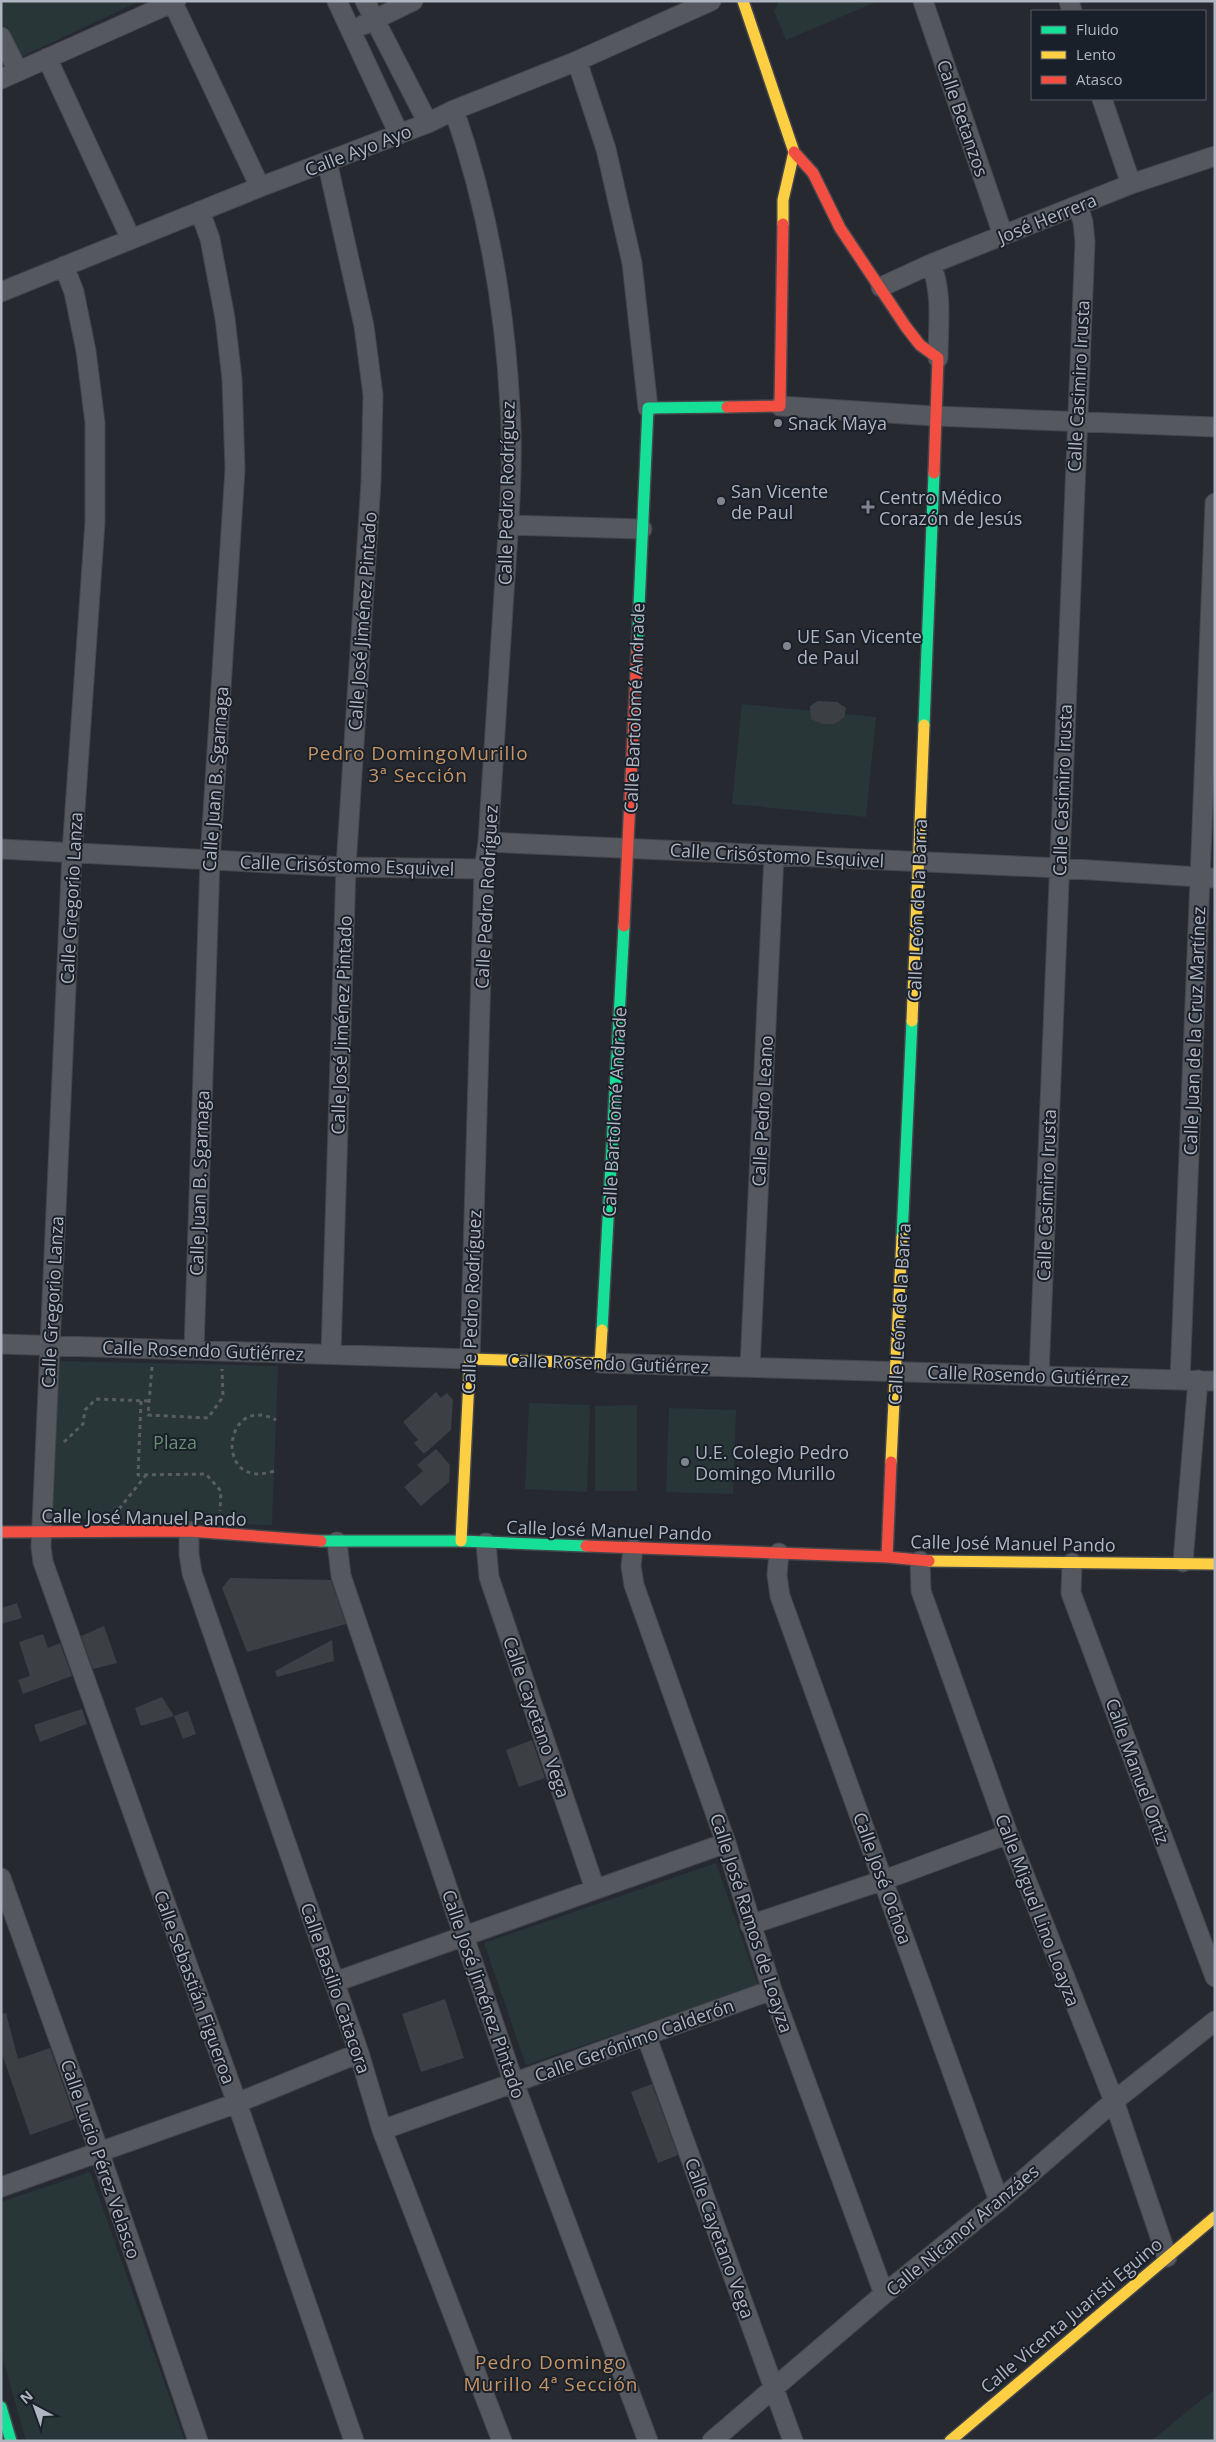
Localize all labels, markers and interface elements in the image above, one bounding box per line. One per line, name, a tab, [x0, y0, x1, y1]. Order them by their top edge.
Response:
legend	[1031, 10, 1206, 100]
text: Fluido	[1076, 19, 1119, 39]
text: Lento	[1076, 44, 1116, 64]
street label: Calle Betanzos	[932, 56, 994, 180]
text: Atasco	[1076, 69, 1123, 89]
street label: Calle Ayo Ayo	[301, 119, 415, 181]
street label: José Herrera	[992, 187, 1100, 249]
street label: Calle Casimiro Irusta	[1062, 299, 1094, 473]
street label: Calle Pedro Rodríguez	[492, 401, 520, 585]
place label: Snack Maya	[788, 411, 887, 435]
marker: Snack Maya	[772, 417, 784, 429]
place label: San Vicente de Paul	[731, 479, 828, 524]
place label: Centro Médico Corazón de Jesús	[879, 485, 1022, 530]
marker: San Vicente de Paul	[715, 495, 727, 507]
marker: Centro Médico Corazón de Jesús	[861, 500, 875, 514]
street label: Calle José Jiménez Pintado	[342, 511, 382, 731]
street label: Calle Bartolomé Andrade	[618, 603, 650, 813]
place label: UE San Vicente de Paul	[797, 624, 922, 669]
marker: UE San Vicente de Paul	[781, 640, 793, 652]
street label: Calle Juan B. Sgarnaga	[197, 686, 233, 872]
street label: Calle Casimiro Irusta	[1047, 704, 1077, 876]
district label: Pedro DomingoMurillo 3ª Sección	[307, 740, 529, 788]
street label: Calle Pedro Rodríguez	[469, 804, 503, 990]
street label: Calle Gregorio Lanza	[54, 811, 88, 985]
street label: Calle León de la Barra	[902, 818, 932, 1002]
street label: Calle Crisóstomo Esquivel	[669, 837, 885, 873]
street label: Calle Crisóstomo Esquivel	[239, 849, 455, 881]
street label: Calle Juan de la Cruz Martínez	[1178, 906, 1210, 1156]
street label: Calle José Jiménez Pintado	[325, 915, 357, 1135]
street label: Calle Bartolomé Andrade	[597, 1006, 631, 1218]
street label: Calle Pedro Leano	[746, 1035, 778, 1187]
street label: Calle Juan B. Sgarnaga	[184, 1090, 214, 1276]
street label: Calle Casimiro Irusta	[1031, 1109, 1061, 1281]
street label: Calle Pedro Rodríguez	[456, 1210, 486, 1394]
street label: Calle Gregorio Lanza	[35, 1215, 69, 1389]
street label: Calle León de la Barra	[882, 1222, 916, 1406]
street label: Calle Rosendo Gutiérrez	[102, 1334, 304, 1366]
street label: Calle Rosendo Gutiérrez	[507, 1347, 709, 1379]
street label: Calle Rosendo Gutiérrez	[927, 1359, 1129, 1391]
park label: Plaza	[153, 1430, 197, 1454]
place label: U.E. Colegio Pedro Domingo Murillo	[695, 1440, 849, 1485]
marker: U.E. Colegio Pedro Domingo Murillo	[679, 1456, 691, 1468]
street label: Calle José Manuel Pando	[41, 1503, 247, 1531]
street label: Calle José Manuel Pando	[506, 1514, 712, 1546]
street label: Calle José Manuel Pando	[910, 1529, 1116, 1557]
street label: Calle Cayetano Vega	[498, 1633, 576, 1801]
street label: Calle Manuel Ortiz	[1100, 1695, 1176, 1847]
street label: Calle José Ochoa	[848, 1809, 918, 1947]
street label: Calle José Ramos de Loayza	[705, 1810, 799, 2036]
street label: Calle Miguel Lino Loayza	[990, 1810, 1086, 2010]
street label: Calle José Jiménez Pintado	[437, 1886, 531, 2102]
street label: Calle Sebastián Figueroa	[149, 1887, 241, 2087]
street label: Calle Basilio Catacora	[295, 1899, 377, 2077]
street label: Calle Gerónimo Calderón	[531, 1993, 737, 2087]
street label: Calle Lucio Pérez Velasco	[56, 2056, 146, 2262]
street label: Calle Cayetano Vega	[680, 2154, 760, 2322]
street label: Calle Nicanor Aranzáes	[880, 2159, 1044, 2301]
street label: Calle Vicenta Juaristi Eguino	[975, 2232, 1167, 2398]
district label: Pedro Domingo Murillo 4ª Sección	[464, 2349, 638, 2397]
north arrow	[10, 2382, 60, 2432]
text: N	[16, 2386, 37, 2408]

